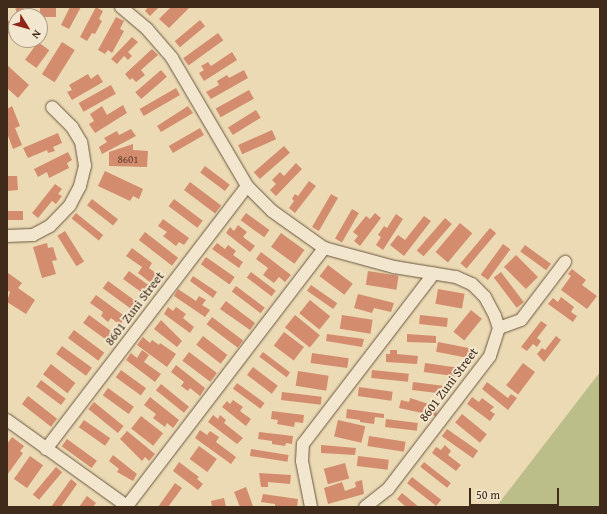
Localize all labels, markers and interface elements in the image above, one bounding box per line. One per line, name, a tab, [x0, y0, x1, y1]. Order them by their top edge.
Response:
north arrow	[8, 8, 48, 48]
text: N	[28, 27, 45, 42]
house number: 8601	[117, 152, 139, 166]
street label: 8601 Zuni Street	[102, 269, 168, 349]
street label: 8601 Zuni Street	[416, 345, 482, 425]
scale bar	[471, 480, 561, 506]
text: 50 m	[476, 486, 500, 503]

